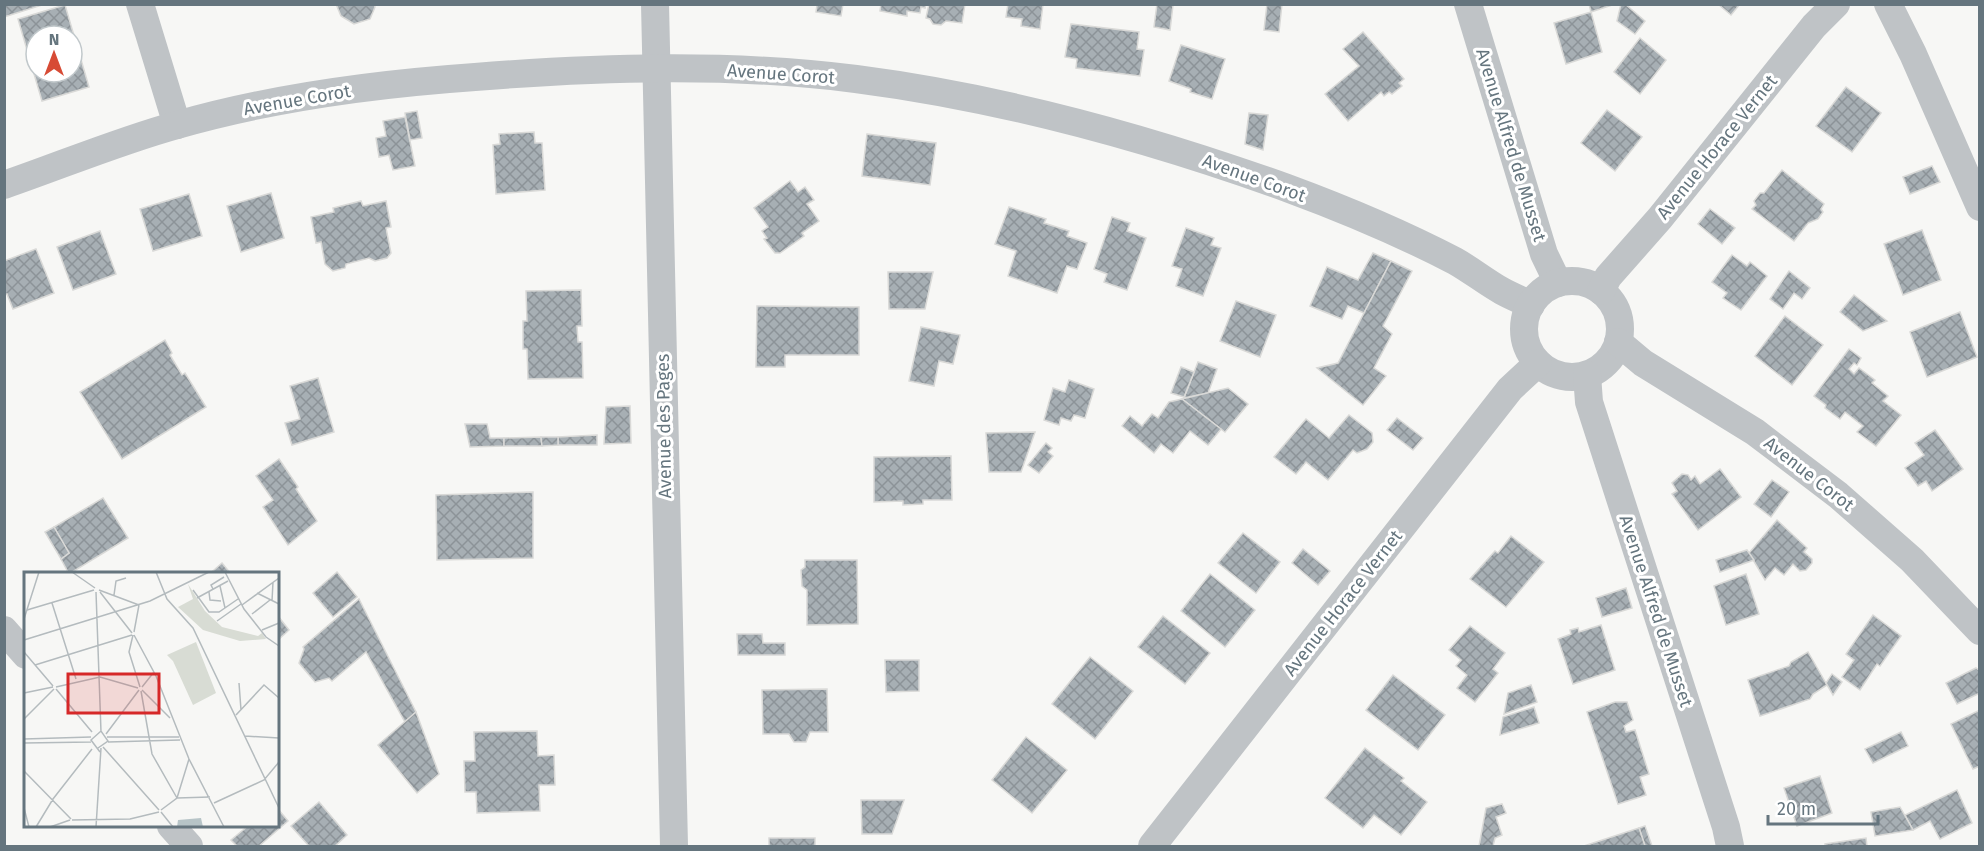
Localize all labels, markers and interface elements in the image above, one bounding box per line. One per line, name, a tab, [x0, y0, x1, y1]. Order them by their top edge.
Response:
north arrow	[24, 24, 84, 84]
text: N	[49, 30, 59, 49]
street label: Avenue Alfred de Musset	[1471, 46, 1551, 245]
street label: Avenue Corot	[726, 59, 836, 89]
street label: Avenue Horace Vernet	[1652, 70, 1782, 224]
street label: Avenue Corot	[242, 80, 353, 120]
street label: Avenue Corot	[1199, 149, 1309, 207]
street label: Avenue des Pages	[652, 353, 676, 499]
street label: Avenue Corot	[1760, 432, 1859, 516]
street label: Avenue Alfred de Musset	[1615, 512, 1698, 710]
street label: Avenue Horace Vernet	[1279, 525, 1407, 680]
inset map	[24, 572, 279, 827]
scale bar	[1768, 788, 1878, 826]
text: 20 m	[1777, 798, 1816, 820]

